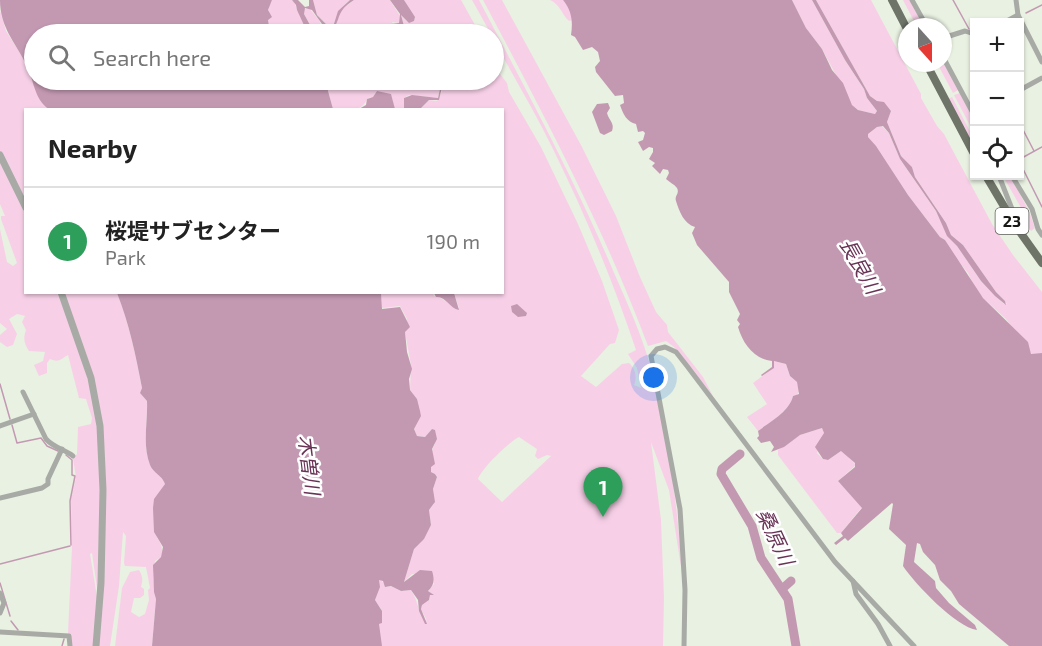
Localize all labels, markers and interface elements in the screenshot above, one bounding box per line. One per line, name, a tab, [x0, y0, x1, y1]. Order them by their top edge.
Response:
north arrow	[898, 18, 952, 72]
map controls	[970, 18, 1024, 180]
button: +	[970, 18, 1024, 72]
search box	[24, 24, 504, 90]
icon: search	[45, 41, 78, 74]
text: Search here	[93, 44, 211, 70]
button: −	[970, 72, 1024, 126]
button: locate	[970, 126, 1024, 180]
text: Nearby	[48, 132, 137, 163]
road number: 23	[996, 208, 1028, 234]
text: 桜堤サブセンター	[105, 217, 281, 243]
text: 1	[63, 229, 72, 253]
text: 190 m	[427, 229, 480, 253]
water label: 長良川	[836, 233, 887, 299]
text: Park	[105, 245, 146, 269]
your location	[639, 363, 668, 392]
water label: 木曽川	[294, 434, 326, 498]
pin: 1	[584, 468, 622, 517]
water label: 桑原川	[752, 504, 800, 571]

